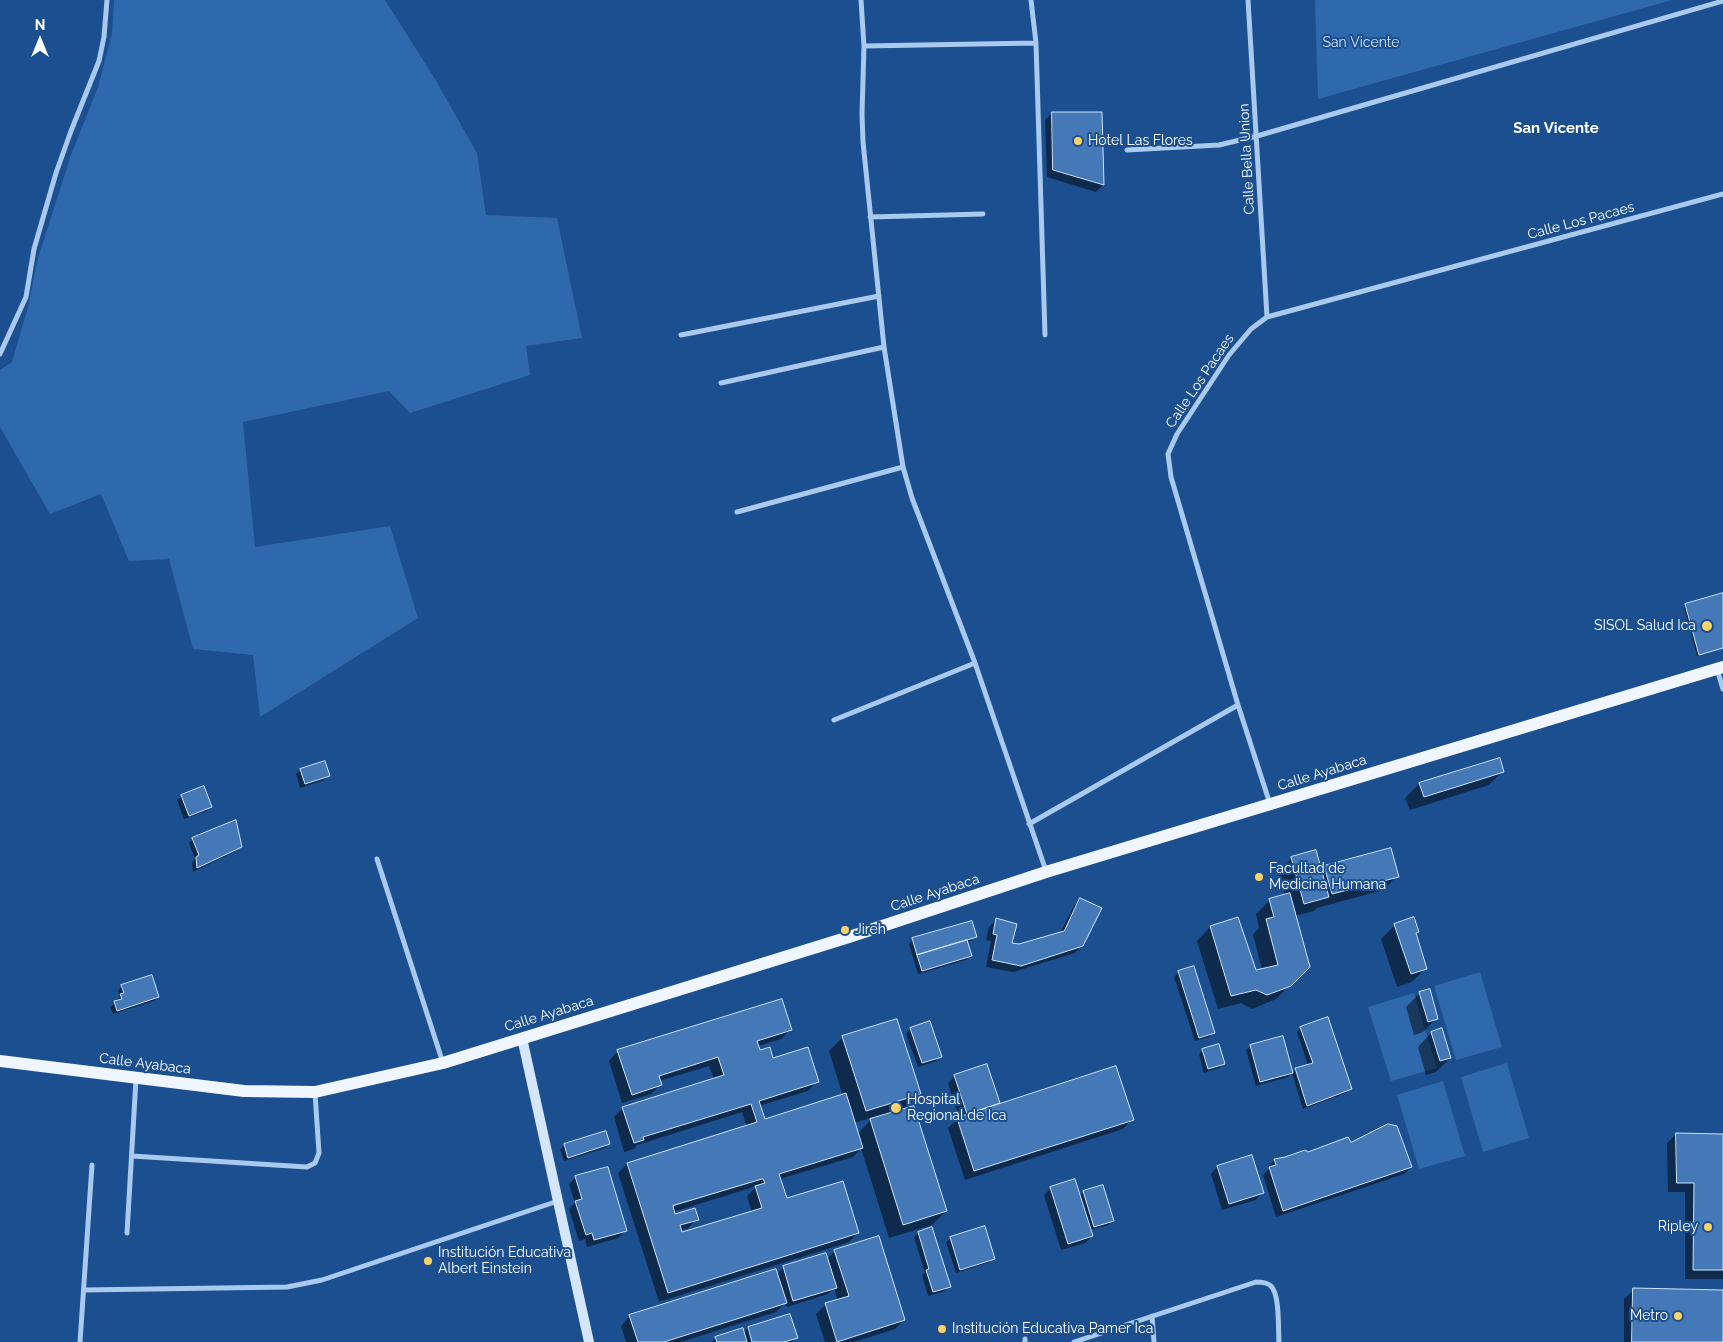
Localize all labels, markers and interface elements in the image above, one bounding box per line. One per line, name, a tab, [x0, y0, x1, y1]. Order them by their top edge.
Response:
north arrow	[15, 15, 65, 65]
text: N	[35, 17, 45, 33]
park label: San Vicente	[1322, 35, 1400, 51]
street label: Calle Bella Union	[1236, 103, 1258, 215]
district label: San Vicente	[1513, 119, 1599, 137]
place label: Hotel Las Flores	[1088, 133, 1193, 149]
marker: Hotel Las Flores	[1072, 135, 1084, 147]
street label: Calle Los Pacaes	[1526, 199, 1636, 243]
street label: Calle Los Pacaes	[1162, 331, 1238, 431]
place label: SISOL Salud Ica	[1594, 618, 1696, 634]
marker: SISOL Salud Ica	[1700, 619, 1714, 633]
street label: Calle Ayabaca	[1275, 751, 1369, 795]
place label: Facultad de Medicina Humana	[1269, 861, 1386, 894]
street label: Calle Ayabaca	[889, 871, 981, 915]
marker: Facultad de Medicina Humana	[1253, 871, 1265, 883]
place label: Jireh	[855, 922, 886, 938]
marker: Jireh	[839, 924, 851, 936]
street label: Calle Ayabaca	[502, 992, 596, 1036]
street label: Calle Ayabaca	[98, 1050, 192, 1078]
place label: Hospital Regional de Ica	[907, 1092, 1007, 1124]
marker: Hospital Regional de Ica	[889, 1101, 903, 1115]
place label: Ripley	[1658, 1219, 1698, 1235]
marker: Ripley	[1702, 1221, 1714, 1233]
place label: Institución Educativa Albert Einstein	[438, 1245, 571, 1278]
marker: Institución Educativa Albert Einstein	[422, 1255, 434, 1267]
place label: Metro	[1630, 1308, 1668, 1324]
marker: Metro	[1672, 1310, 1684, 1322]
place label: Institución Educativa Pamer Ica	[952, 1321, 1153, 1337]
marker: Institución Educativa Pamer Ica	[936, 1323, 948, 1335]

